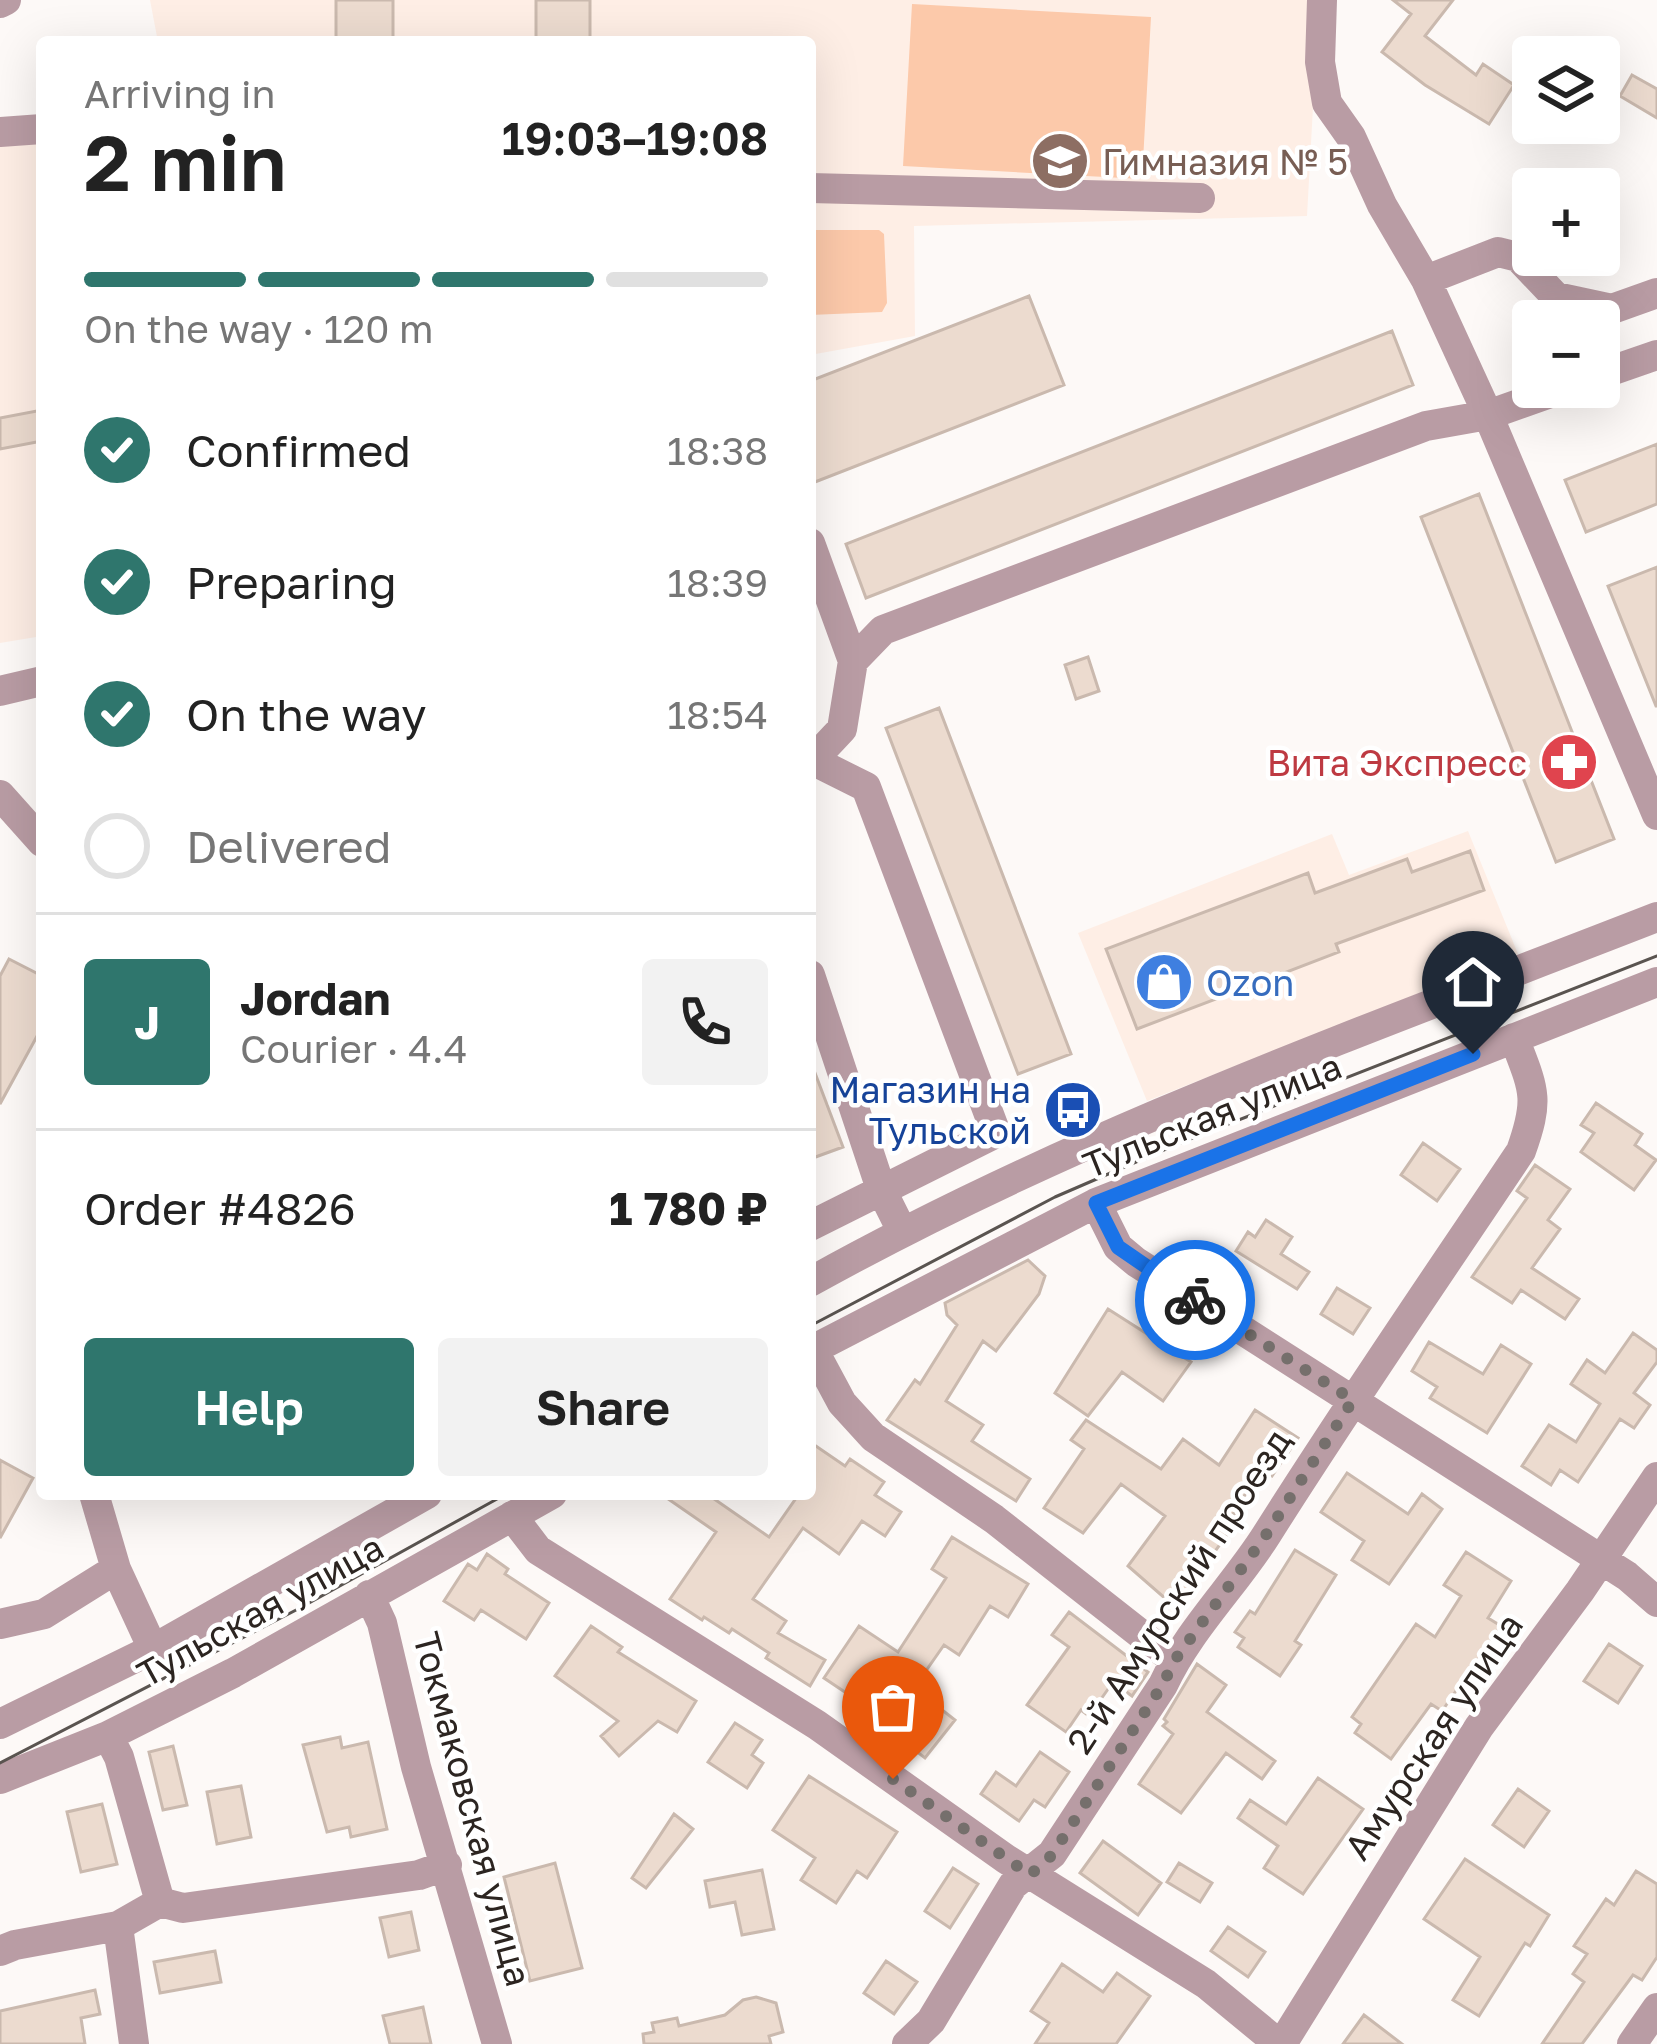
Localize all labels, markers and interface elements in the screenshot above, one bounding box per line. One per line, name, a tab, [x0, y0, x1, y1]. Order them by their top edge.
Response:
map controls	[1512, 36, 1620, 408]
button: layers	[1512, 36, 1620, 144]
text: Arriving in	[84, 70, 275, 117]
text: 19:03–19:08	[502, 111, 768, 165]
text: 2 min	[84, 115, 287, 208]
school or university icon: Гимназия № 5	[1029, 130, 1091, 192]
place label: Гимназия № 5	[1102, 140, 1348, 183]
button: +	[1512, 168, 1620, 276]
button: −	[1512, 300, 1620, 408]
text: On the way · 120 m	[84, 305, 434, 352]
icon: check	[84, 417, 150, 483]
text: Confirmed	[186, 423, 411, 477]
text: 18:38	[667, 427, 768, 474]
icon: check	[84, 549, 150, 615]
text: Preparing	[186, 555, 397, 609]
text: 18:39	[667, 559, 768, 606]
icon: check	[84, 681, 150, 747]
text: On the way	[186, 687, 427, 741]
text: 18:54	[667, 691, 768, 738]
pharmacy icon: Вита Экспресс	[1538, 731, 1600, 793]
place label: Вита Экспресс	[1267, 741, 1527, 784]
text: Delivered	[186, 819, 391, 873]
pin	[1422, 931, 1524, 1054]
icon: home	[1440, 949, 1506, 1015]
shop icon: Ozon	[1133, 951, 1195, 1013]
button: phone	[642, 959, 768, 1085]
place label: Ozon	[1206, 961, 1294, 1004]
text: Jordan	[240, 971, 391, 1025]
text: J	[134, 995, 160, 1049]
text: Courier · 4.4	[240, 1025, 468, 1072]
street label: Тульская улица	[1077, 1044, 1347, 1186]
place label: Магазин на Тульской	[829, 1068, 1031, 1152]
bus stop icon: Магазин на Тульской	[1042, 1079, 1104, 1141]
text: Order #4826	[84, 1181, 356, 1235]
text: 1 780 ₽	[609, 1181, 768, 1235]
courier	[1135, 1240, 1255, 1360]
icon: bike	[1162, 1267, 1228, 1333]
button: Help	[84, 1338, 414, 1476]
button: Share	[438, 1338, 768, 1476]
street label: 2-й Амурский проезд	[1057, 1421, 1299, 1761]
street label: Тульская улица	[130, 1525, 390, 1695]
street label: Амурская улица	[1335, 1605, 1531, 1867]
street label: Токмаковская улица	[405, 1627, 541, 1991]
pin	[842, 1656, 944, 1779]
icon: bag	[860, 1674, 926, 1740]

